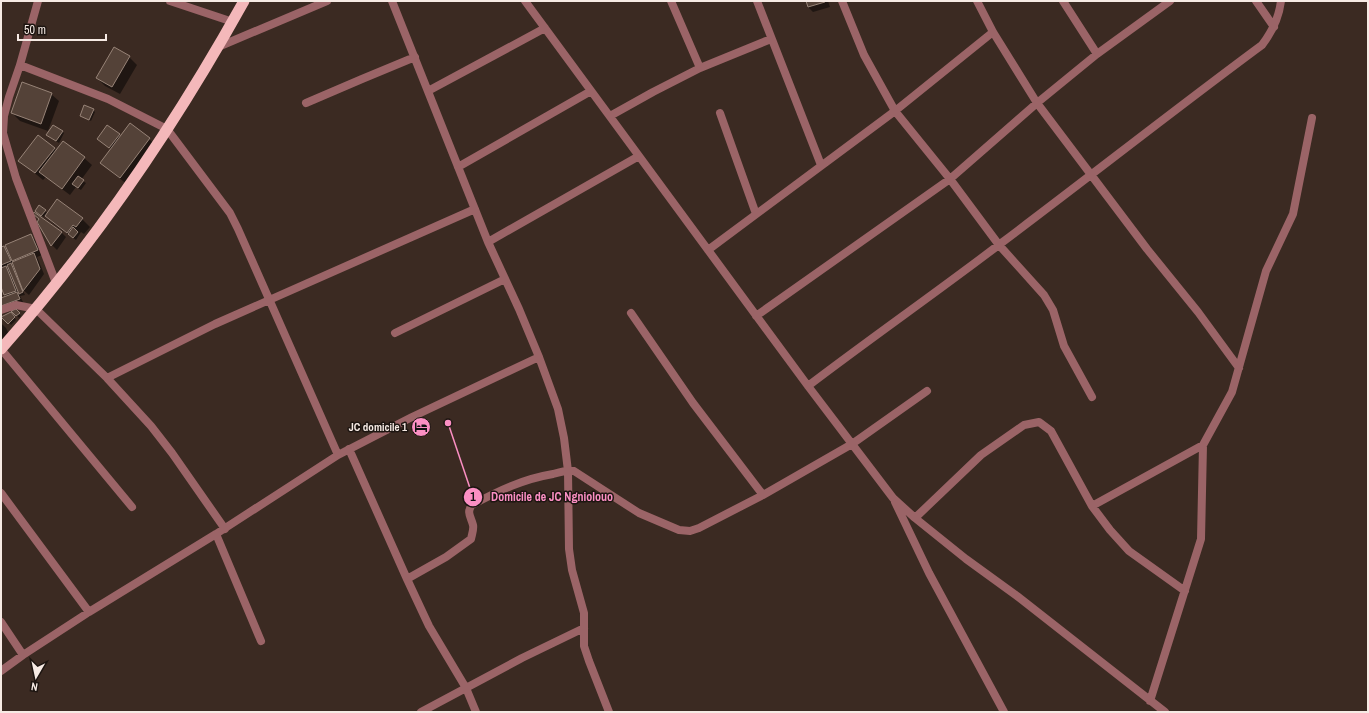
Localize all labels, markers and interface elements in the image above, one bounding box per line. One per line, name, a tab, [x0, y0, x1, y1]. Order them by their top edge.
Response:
scale bar	[18, 16, 106, 42]
text: 50 m	[24, 22, 46, 38]
hotel icon: JC domicile 1	[410, 416, 432, 438]
place label: JC domicile 1	[349, 420, 407, 434]
callout: Domicile de JC Ngniolouo	[463, 485, 621, 509]
text: 1	[470, 489, 476, 505]
text: Domicile de JC Ngniolouo	[491, 489, 613, 505]
north arrow	[16, 657, 56, 697]
text: N	[30, 679, 39, 694]

